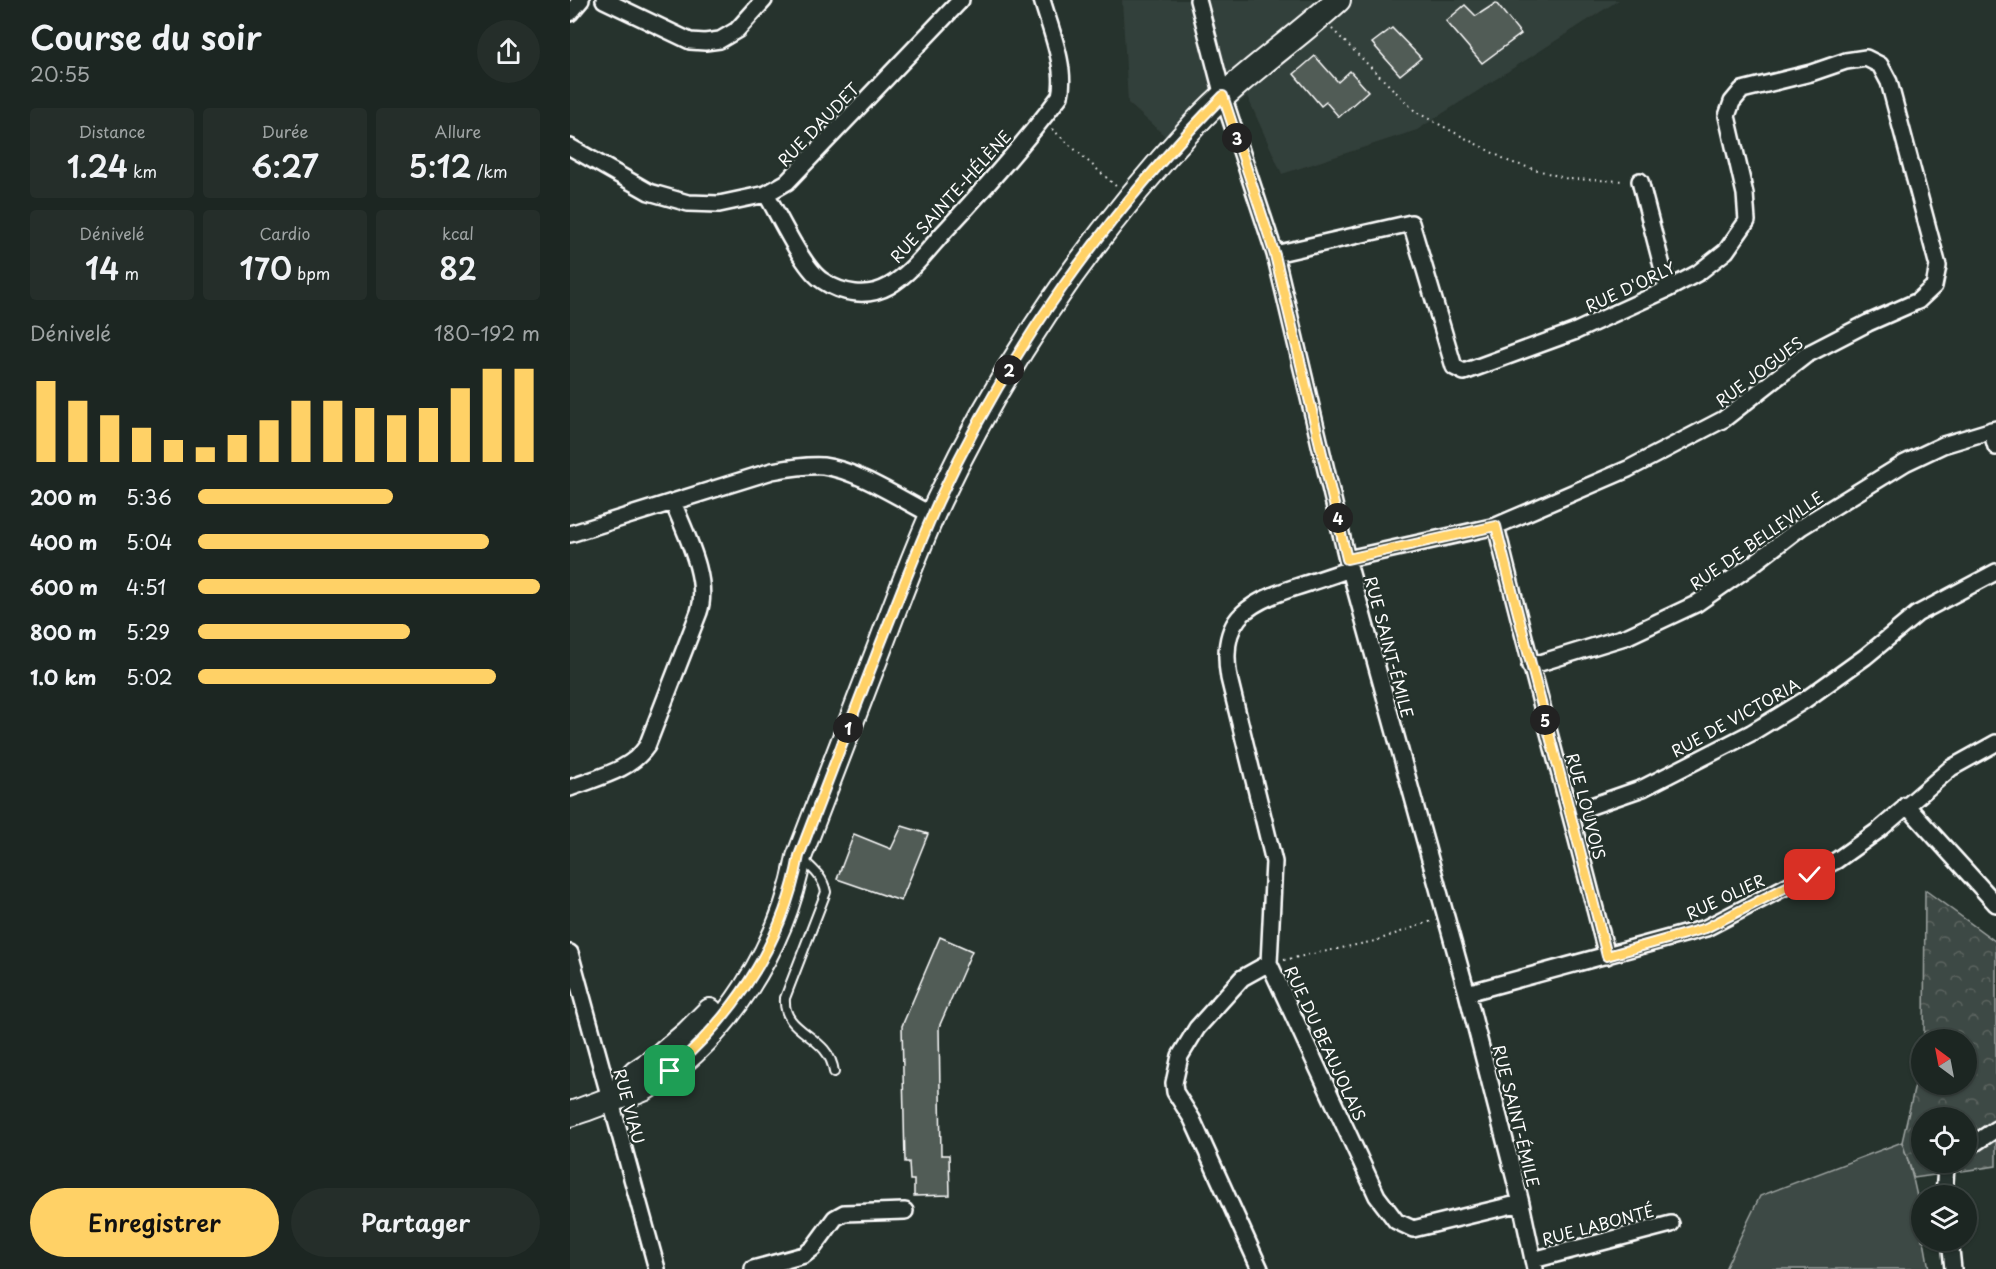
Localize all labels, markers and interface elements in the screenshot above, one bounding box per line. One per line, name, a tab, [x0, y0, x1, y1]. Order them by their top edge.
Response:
text: Course du soir	[30, 11, 262, 61]
button: share	[477, 20, 540, 83]
text: 20:55	[30, 59, 90, 89]
street label: RUE DAUDET	[772, 77, 864, 171]
text: Distance	[78, 119, 146, 143]
text: Durée	[262, 119, 308, 143]
text: Allure	[435, 119, 481, 143]
pin: 3	[1222, 123, 1252, 153]
street label: RUE SAINTE-HÉLÈNE	[884, 124, 1016, 268]
text: 3	[1232, 126, 1242, 150]
text: 1.24	[67, 143, 128, 188]
text: 6:27	[251, 143, 319, 188]
text: 5:12	[409, 143, 472, 188]
text: km	[128, 159, 157, 183]
text: /km	[472, 159, 507, 183]
text: Dénivelé	[80, 221, 144, 245]
text: Cardio	[260, 221, 310, 245]
text: kcal	[442, 221, 474, 245]
text: 14	[85, 245, 119, 290]
text: 170	[240, 245, 292, 290]
text: 82	[439, 245, 477, 290]
street label: RUE D'ORLY	[1581, 255, 1679, 317]
text: m	[119, 261, 139, 285]
text: bpm	[292, 261, 330, 285]
text: Dénivelé	[30, 318, 111, 348]
text: 180–192 m	[434, 318, 540, 348]
street label: RUE JOGUES	[1710, 330, 1808, 412]
pin: 2	[994, 355, 1024, 385]
text: 2	[1003, 358, 1015, 382]
text: 200 m	[30, 482, 97, 512]
text: 5:36	[126, 482, 172, 512]
street label: RUE DE BELLEVILLE	[1684, 485, 1828, 595]
pin: 4	[1323, 503, 1353, 533]
text: 4	[1333, 506, 1343, 530]
text: 400 m	[30, 527, 98, 557]
text: 5:04	[126, 527, 172, 557]
text: 600 m	[30, 572, 98, 602]
text: 4:51	[126, 572, 166, 602]
street label: RUE SAINT-ÉMILE	[1360, 573, 1420, 721]
text: 800 m	[30, 617, 97, 647]
text: 5:29	[126, 617, 170, 647]
text: 1.0 km	[30, 662, 97, 692]
text: 5:02	[126, 662, 173, 692]
street label: RUE DE VICTORIA	[1666, 672, 1804, 762]
pin: 5	[1530, 705, 1560, 735]
text: 5	[1540, 708, 1550, 732]
pin: 1	[833, 713, 863, 743]
text: 1	[844, 716, 852, 740]
street label: RUE LOUVOIS	[1561, 750, 1613, 862]
pin	[1784, 849, 1835, 900]
icon: check	[1793, 858, 1826, 891]
street label: RUE OLIER	[1682, 867, 1768, 925]
street label: RUE DU BEAUJOLAIS	[1279, 962, 1373, 1124]
north arrow	[1911, 1029, 1977, 1095]
map controls	[1911, 1029, 1977, 1251]
street label: RUE SAINT-ÉMILE	[1488, 1042, 1546, 1190]
pin	[644, 1045, 695, 1096]
icon: arrive	[653, 1054, 686, 1087]
street label: RUE VIAU	[608, 1066, 652, 1146]
button: locate	[1911, 1107, 1977, 1173]
button: layers	[1911, 1185, 1977, 1251]
button: Enregistrer	[30, 1188, 279, 1257]
button: Partager	[291, 1188, 540, 1257]
street label: RUE LABONTÉ	[1539, 1197, 1657, 1251]

